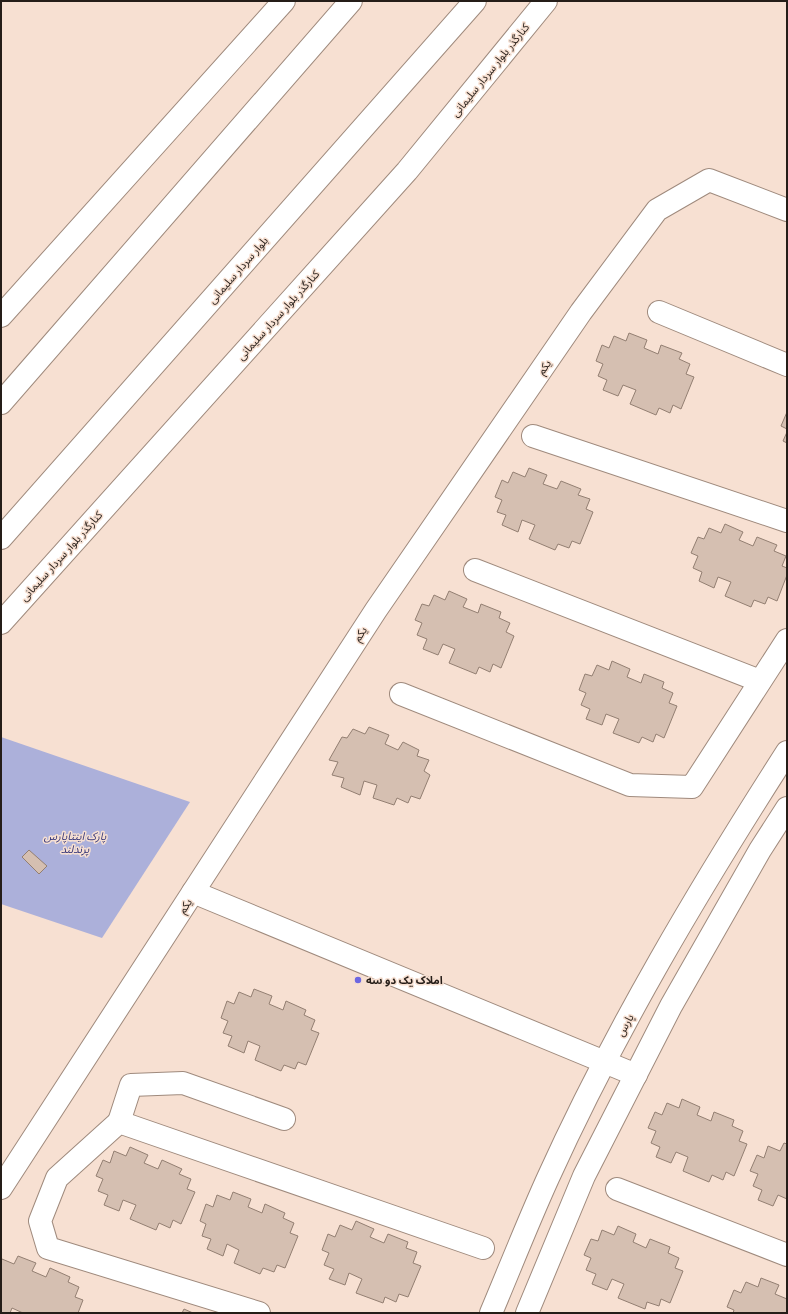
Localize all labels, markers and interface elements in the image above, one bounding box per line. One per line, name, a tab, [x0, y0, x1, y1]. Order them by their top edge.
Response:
street label: کنارگذر بلوار سردار سلیمانی	[448, 20, 532, 120]
street label: بلوار سردار سلیمانی	[205, 234, 271, 306]
street label: کنارگذر بلوار سردار سلیمانی	[234, 267, 323, 363]
street label: یکم	[534, 357, 556, 378]
street label: کنارگذر بلوار سردار سلیمانی	[17, 508, 106, 604]
street label: یکم	[350, 624, 372, 645]
park label: پارک اینتاپارس پرندلند	[44, 829, 107, 857]
street label: یکم	[175, 896, 197, 917]
place label: املاک یک دو سه	[366, 973, 443, 987]
marker: املاک یک دو سه	[353, 975, 363, 985]
street label: پارس	[613, 1011, 638, 1039]

